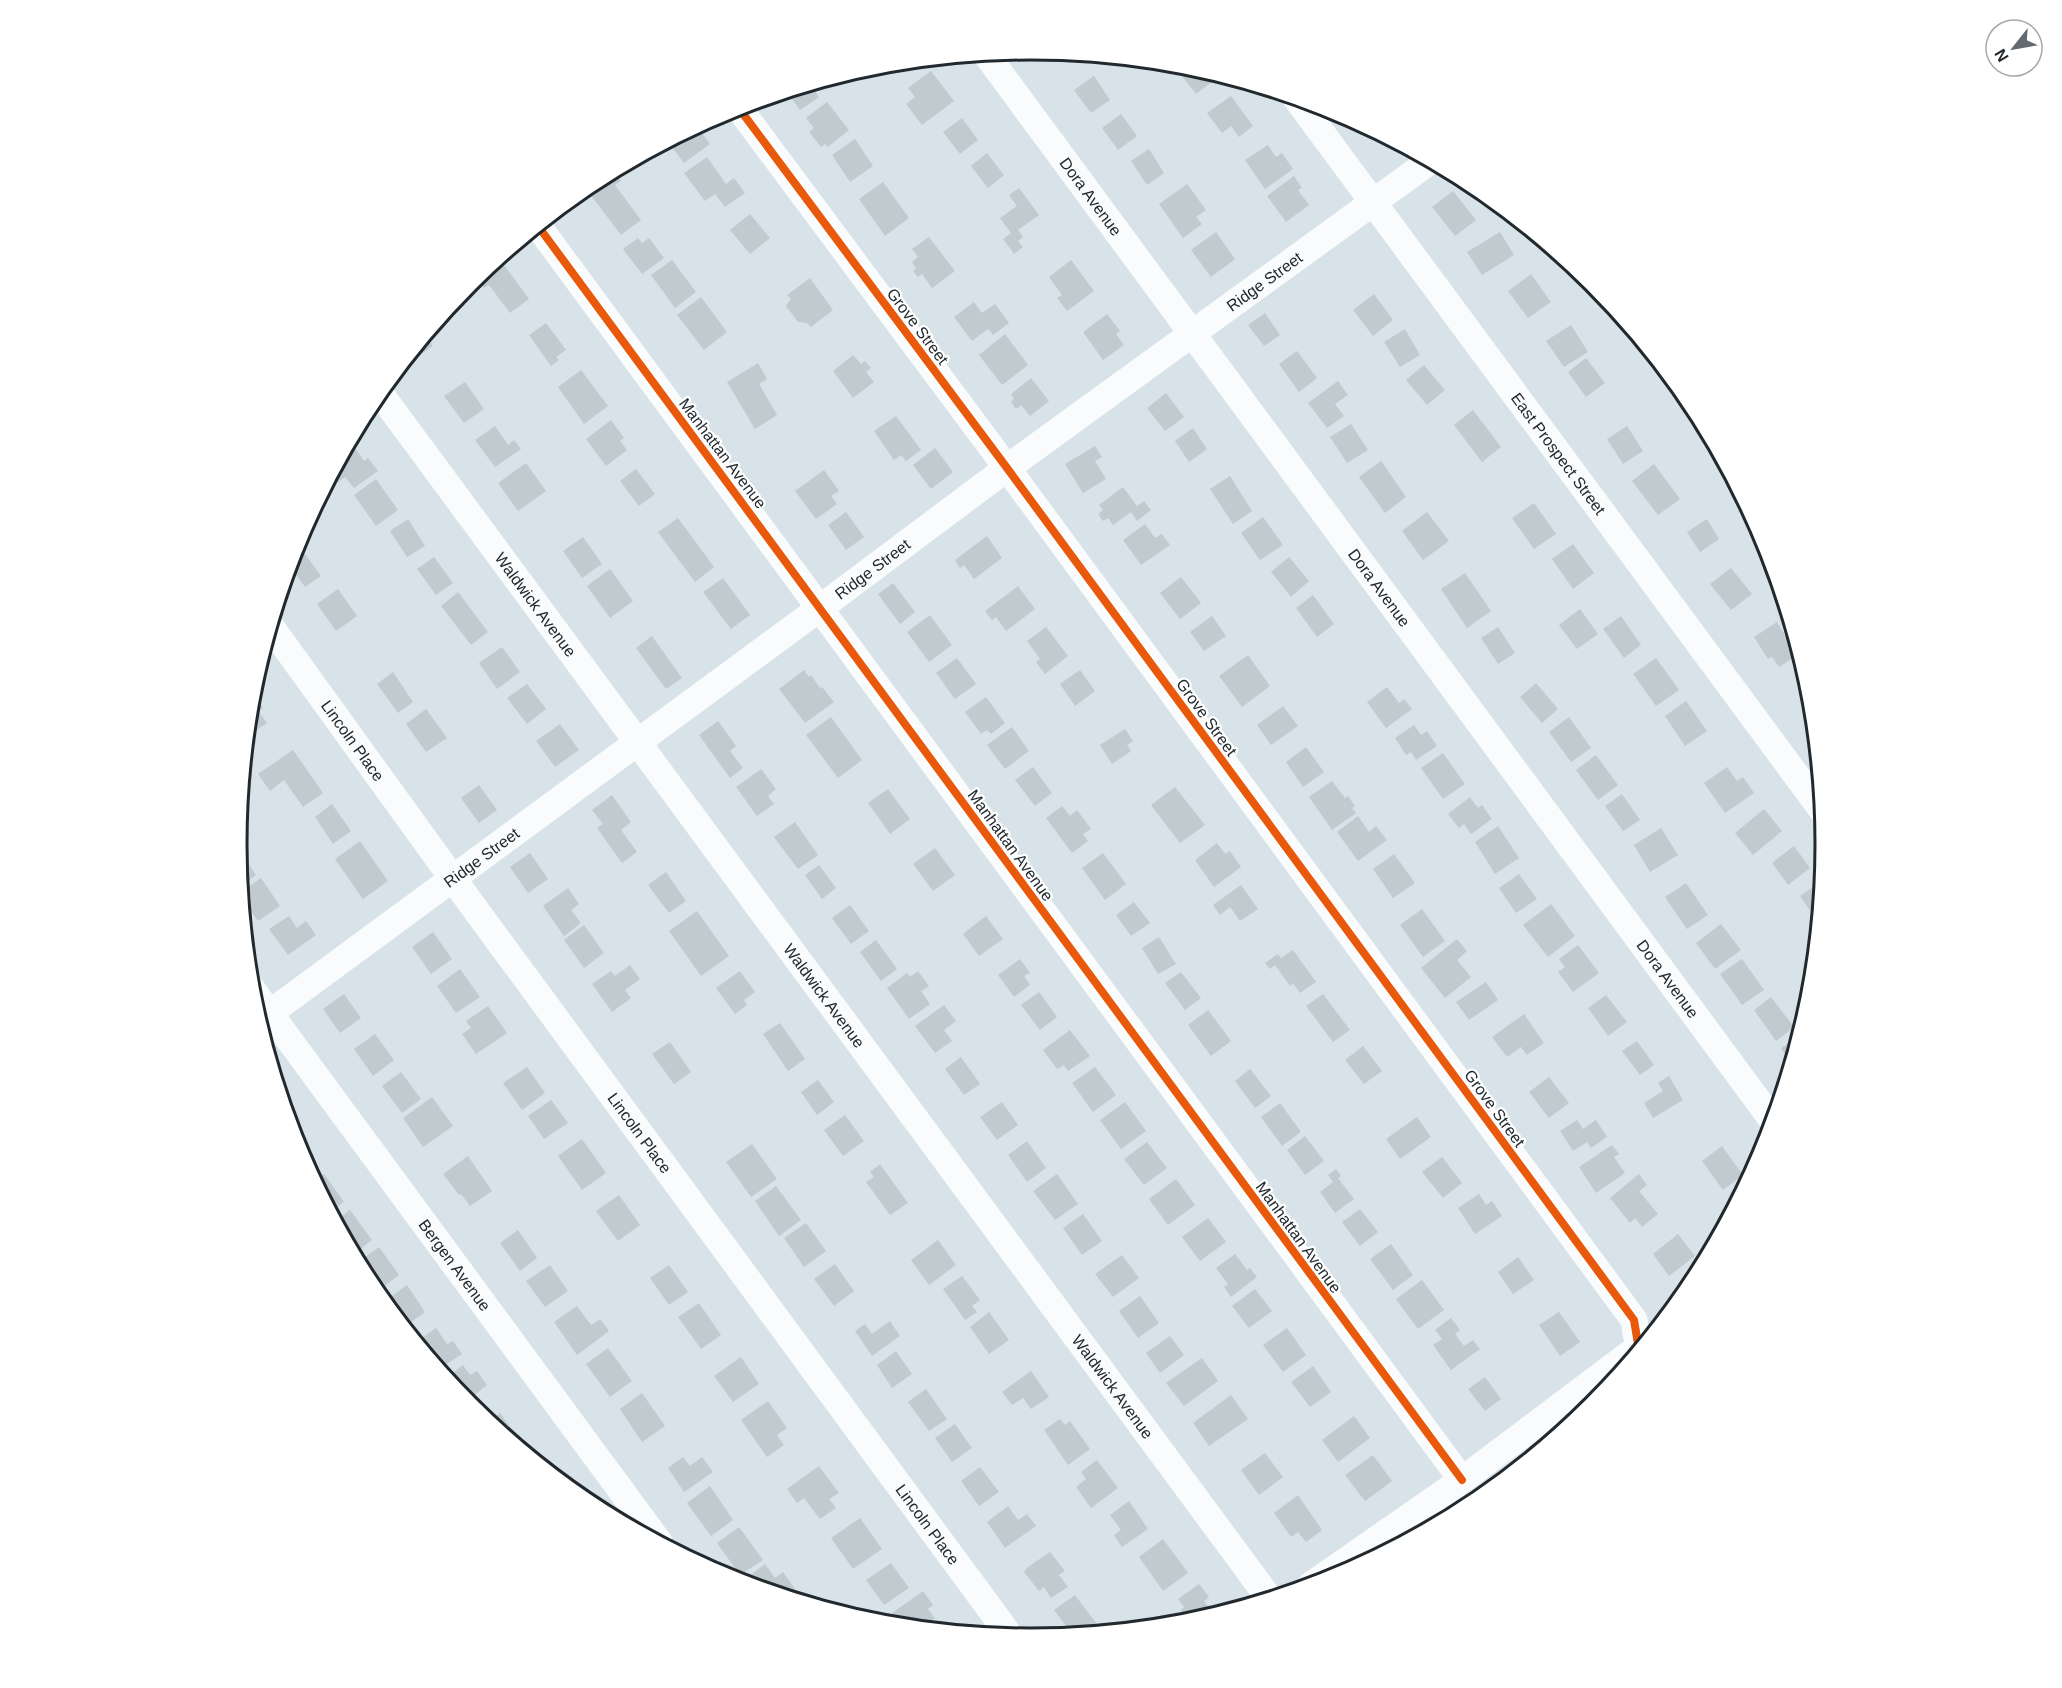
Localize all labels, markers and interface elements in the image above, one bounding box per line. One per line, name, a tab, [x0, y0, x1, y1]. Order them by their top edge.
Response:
north arrow	[1984, 18, 2044, 78]
text: N	[1991, 46, 2012, 65]
street label: Dora Avenue	[1056, 155, 1125, 239]
street label: Ridge Street	[1223, 248, 1306, 315]
street label: Grove Street	[884, 285, 952, 368]
street label: East Prospect Street	[1508, 390, 1609, 518]
street label: Manhattan Avenue	[676, 395, 770, 512]
street label: Ridge Street	[832, 535, 914, 603]
street label: Dora Avenue	[1345, 546, 1413, 630]
street label: Waldwick Avenue	[492, 550, 579, 660]
street label: Grove Street	[1173, 676, 1240, 759]
street label: Lincoln Place	[318, 697, 387, 784]
street label: Manhattan Avenue	[965, 786, 1057, 904]
street label: Ridge Street	[441, 824, 523, 891]
street label: Dora Avenue	[1633, 937, 1702, 1021]
street label: Waldwick Avenue	[780, 941, 868, 1051]
street label: Grove Street	[1461, 1067, 1528, 1150]
street label: Lincoln Place	[604, 1090, 674, 1177]
street label: Manhattan Avenue	[1253, 1178, 1345, 1296]
street label: Bergen Avenue	[415, 1216, 494, 1314]
street label: Waldwick Avenue	[1069, 1332, 1156, 1442]
street label: Lincoln Place	[892, 1481, 963, 1568]

